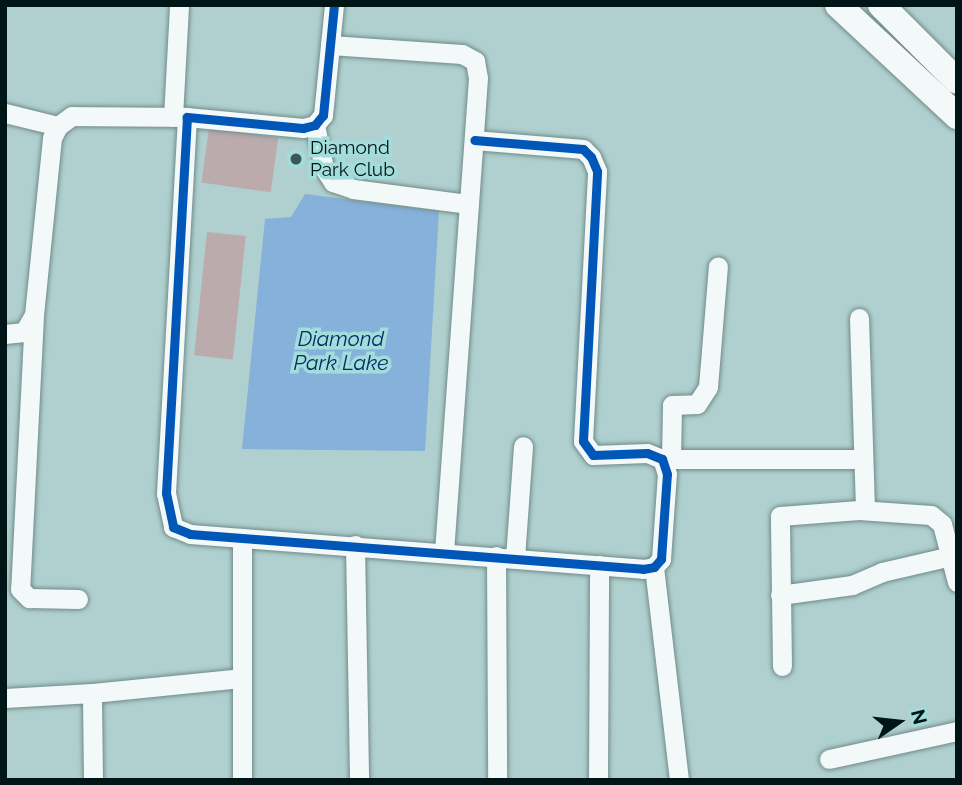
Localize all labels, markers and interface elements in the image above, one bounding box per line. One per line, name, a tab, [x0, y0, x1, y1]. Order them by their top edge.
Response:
place label: Diamond Park Club	[310, 137, 395, 181]
marker: Diamond Park Club	[288, 151, 304, 167]
water label: Diamond Park Lake	[294, 326, 388, 376]
north arrow	[864, 687, 934, 757]
text: N	[907, 707, 932, 727]

